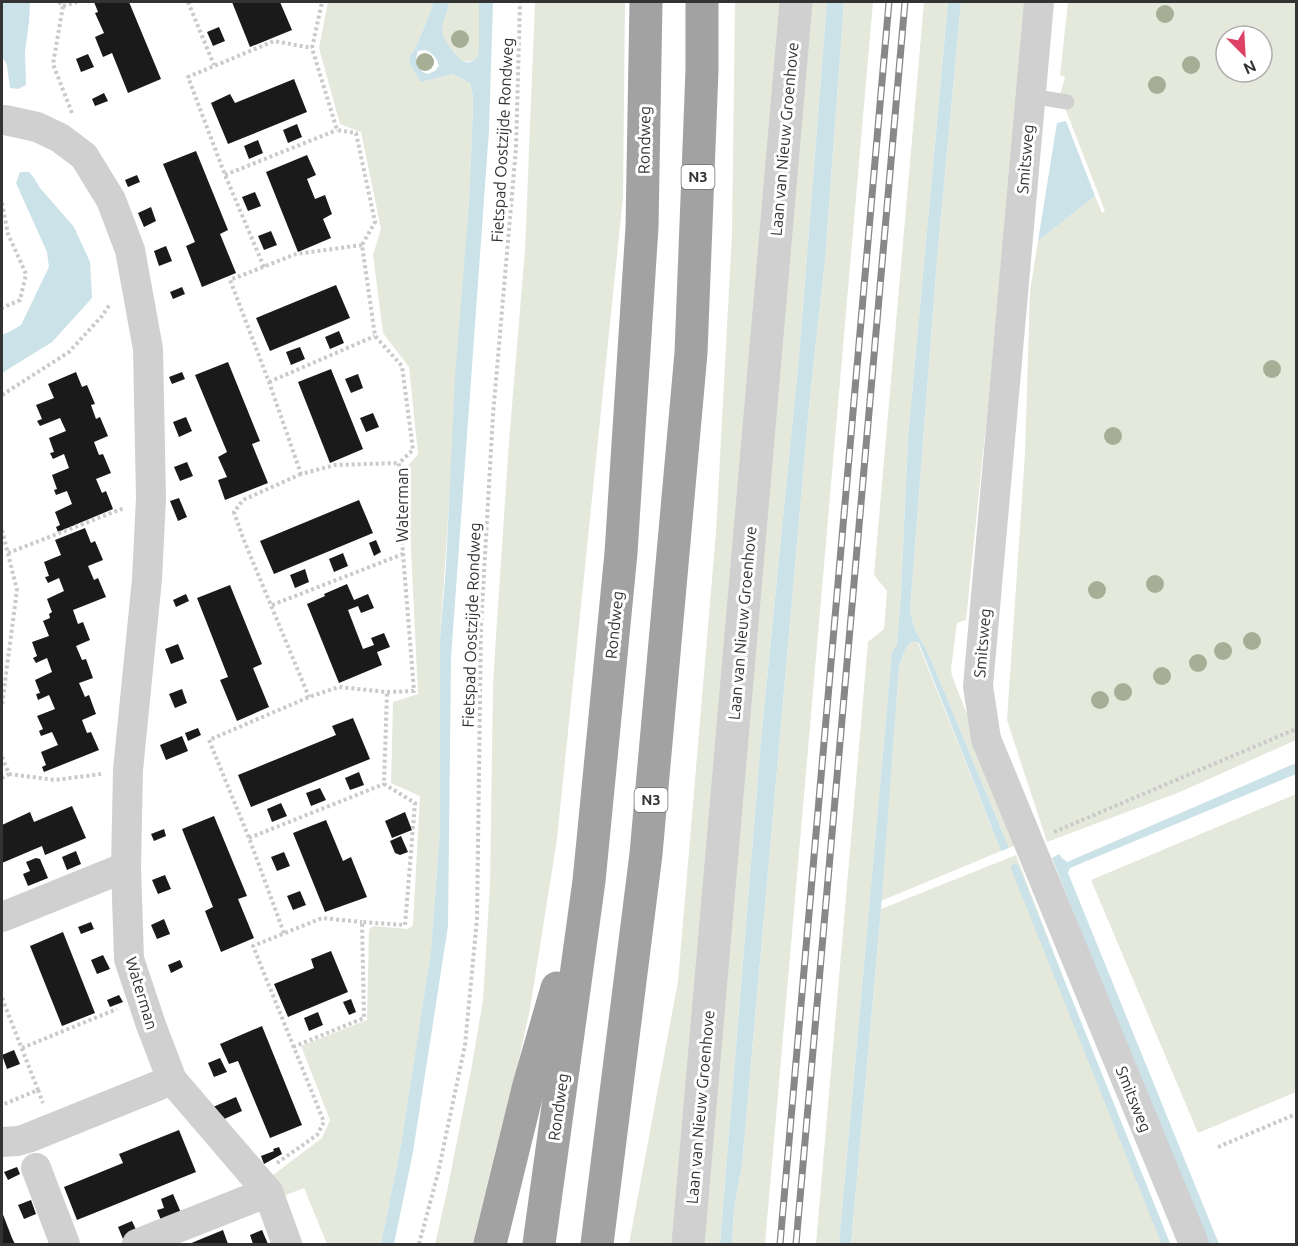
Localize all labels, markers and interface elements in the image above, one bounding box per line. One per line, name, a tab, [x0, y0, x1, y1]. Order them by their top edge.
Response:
north arrow	[1214, 24, 1274, 84]
street label: Fietspad Oostzijde Rondweg	[488, 37, 516, 243]
street label: Laan van Nieuw Groenhove	[767, 41, 801, 237]
text: N	[1241, 57, 1259, 78]
street label: Rondweg	[634, 106, 654, 174]
street label: Smitsweg	[1013, 123, 1037, 195]
road number: N3	[682, 165, 714, 189]
street label: Waterman	[393, 467, 411, 543]
street label: Fietspad Oostzijde Rondweg	[458, 522, 484, 728]
street label: Laan van Nieuw Groenhove	[725, 525, 759, 721]
street label: Rondweg	[601, 590, 627, 660]
street label: Smitsweg	[970, 607, 994, 679]
road number: N3	[634, 788, 668, 812]
street label: Waterman	[122, 954, 162, 1032]
street label: Laan van Nieuw Groenhove	[683, 1009, 717, 1205]
street label: Smitsweg	[1113, 1063, 1155, 1135]
street label: Rondweg	[544, 1072, 572, 1142]

